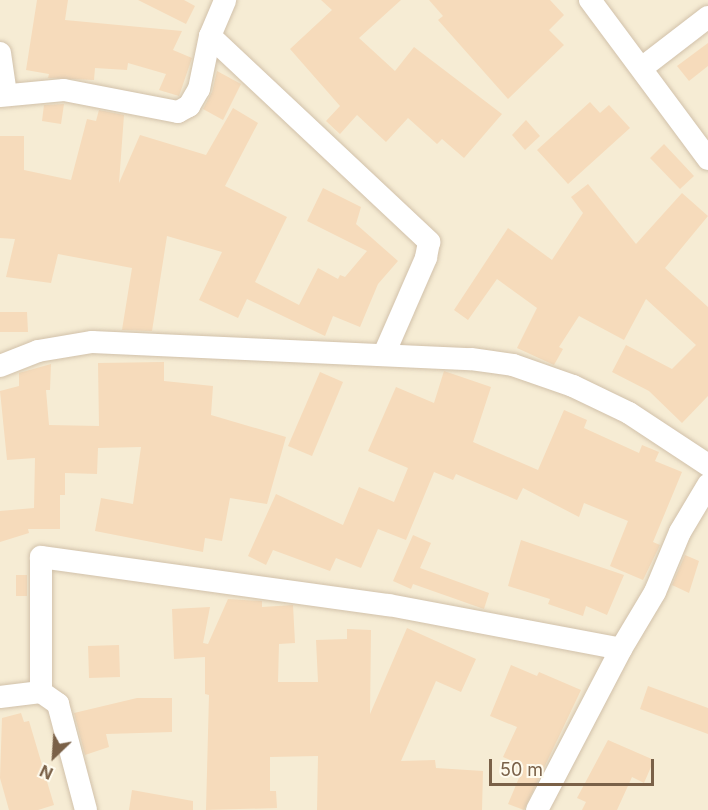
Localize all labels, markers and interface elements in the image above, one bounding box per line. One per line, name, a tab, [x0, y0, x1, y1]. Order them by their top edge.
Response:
north arrow	[24, 726, 84, 786]
scale bar	[492, 747, 657, 785]
text: 50 m	[500, 759, 543, 780]
text: N	[37, 761, 56, 784]

